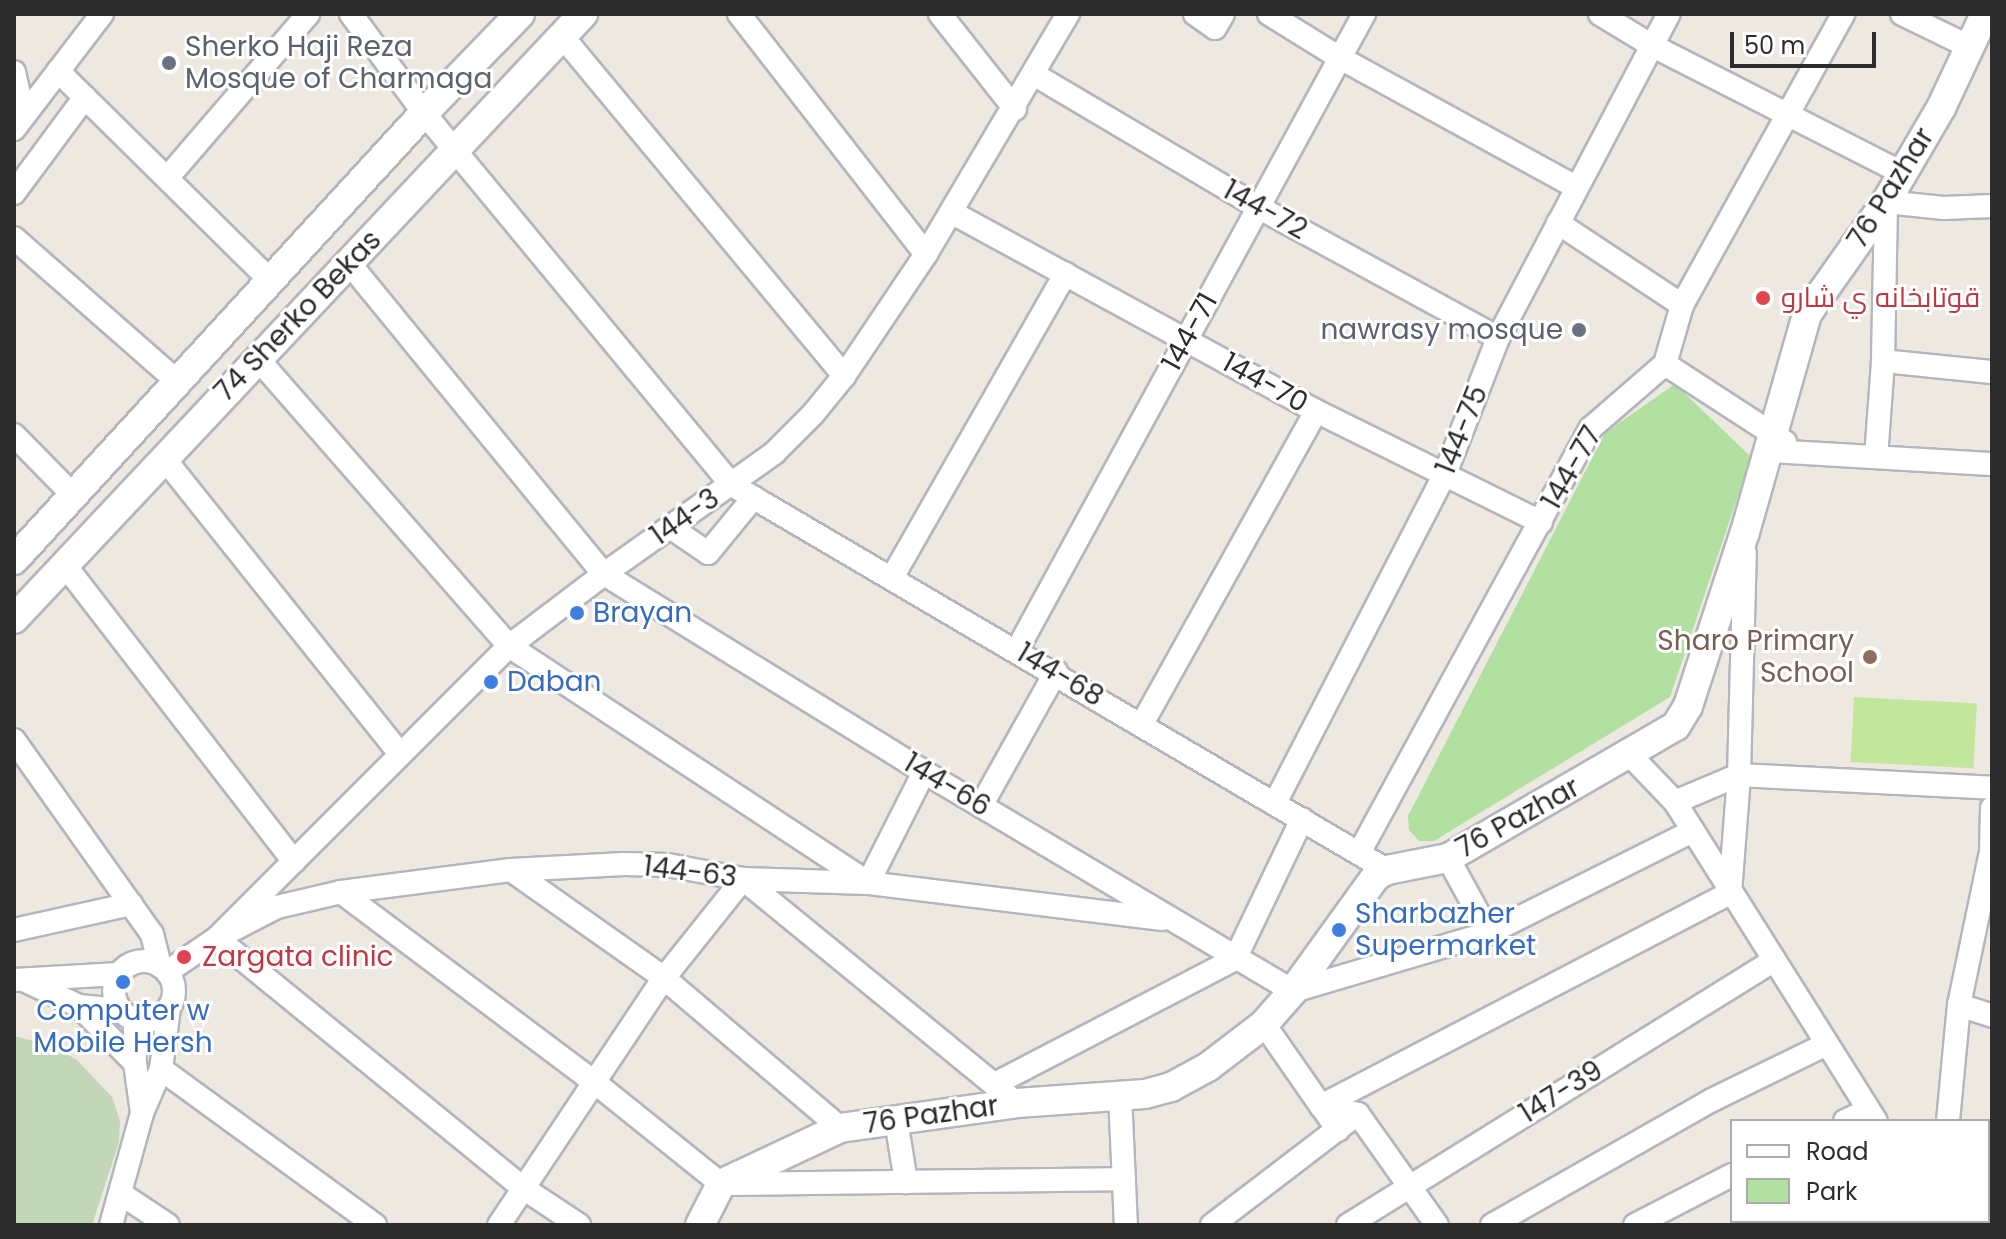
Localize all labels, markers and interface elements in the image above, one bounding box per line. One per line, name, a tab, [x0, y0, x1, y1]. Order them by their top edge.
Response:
scale bar	[1734, 16, 1880, 66]
text: 50 m	[1744, 29, 1805, 62]
place label: Sherko Haji Reza Mosque of Charmaga	[185, 30, 492, 96]
marker: Sherko Haji Reza Mosque of Charmaga	[160, 54, 178, 72]
street label: 76 Pazhar	[1841, 122, 1941, 254]
street label: 144-72	[1217, 173, 1313, 247]
street label: 74 Sherko Bekas	[208, 223, 388, 409]
place label: قوتابخانه ي شارو	[1781, 281, 1980, 315]
street label: 144-71	[1155, 287, 1225, 377]
marker: قوتابخانه ي شارو	[1752, 287, 1774, 309]
place label: nawrasy mosque	[1320, 313, 1563, 347]
marker: nawrasy mosque	[1570, 321, 1588, 339]
street label: 144-70	[1216, 346, 1314, 420]
street label: 144-75	[1429, 381, 1495, 479]
street label: 144-77	[1535, 421, 1609, 515]
street label: 144-3	[644, 481, 726, 553]
place label: Brayan	[593, 596, 692, 630]
marker: Brayan	[568, 604, 586, 622]
place label: Sharo Primary School	[1657, 624, 1854, 690]
street label: 144-68	[1011, 636, 1109, 714]
marker: Sharo Primary School	[1861, 648, 1879, 666]
place label: Daban	[507, 665, 601, 699]
marker: Daban	[482, 673, 500, 691]
street label: 144-66	[898, 746, 996, 824]
street label: 76 Pazhar	[1451, 770, 1585, 866]
street label: 144-63	[641, 850, 739, 894]
place label: Sharbazher Supermarket	[1355, 897, 1536, 963]
marker: Sharbazher Supermarket	[1330, 921, 1348, 939]
place label: Zargata clinic	[202, 940, 394, 974]
marker: Zargata clinic	[173, 946, 195, 968]
marker: Computer w Mobile Hersh	[114, 973, 132, 991]
place label: Computer w Mobile Hersh	[33, 994, 213, 1060]
street label: 147-39	[1513, 1054, 1609, 1130]
street label: 76 Pazhar	[861, 1089, 1001, 1141]
legend	[1730, 1119, 1990, 1223]
text: Road	[1806, 1135, 1868, 1168]
text: Park	[1806, 1175, 1857, 1208]

